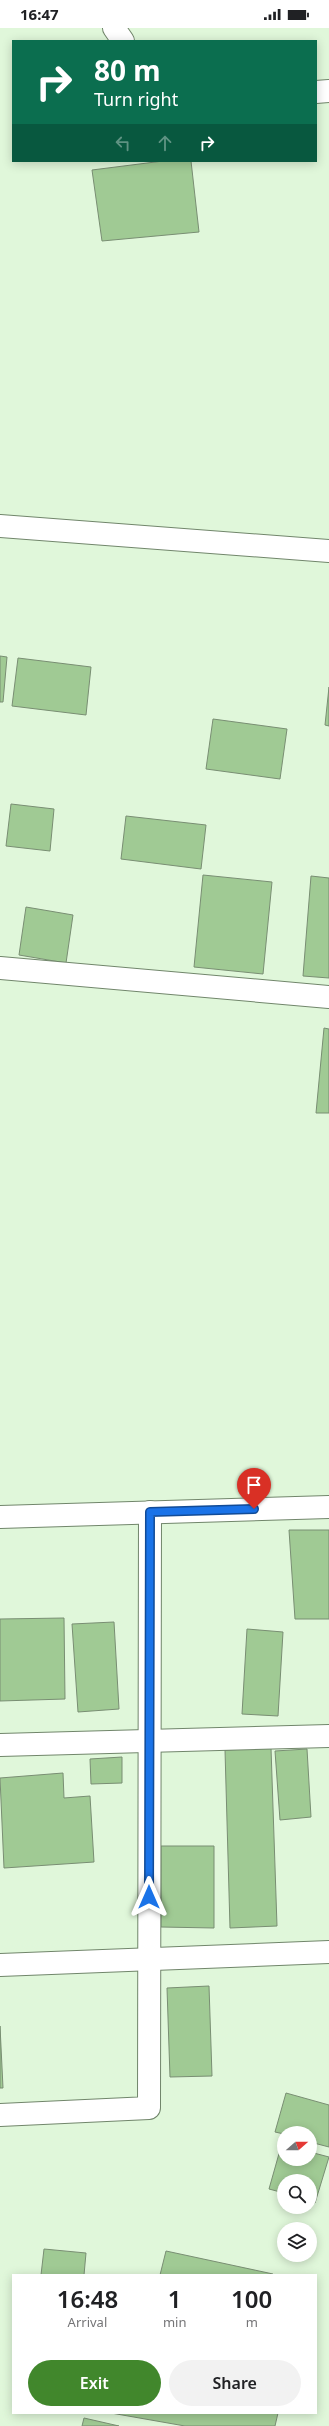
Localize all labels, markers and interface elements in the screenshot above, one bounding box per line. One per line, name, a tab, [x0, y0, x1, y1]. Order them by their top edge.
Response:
text: 16:47	[20, 4, 59, 24]
text: 80 m	[94, 51, 161, 89]
icon: right	[28, 56, 80, 108]
text: Turn right	[94, 87, 178, 111]
icon: left	[112, 132, 134, 154]
icon: ahead	[154, 132, 176, 154]
icon: right	[196, 132, 218, 154]
pin	[237, 1468, 271, 1509]
icon: arrive	[243, 1474, 265, 1496]
position arrow	[128, 1876, 170, 1918]
north arrow	[277, 2126, 317, 2166]
map controls	[277, 2126, 317, 2262]
button: search	[277, 2174, 317, 2214]
button: layers	[277, 2222, 317, 2262]
text: 16:48	[57, 2282, 118, 2315]
text: 1	[168, 2282, 182, 2315]
text: 100	[231, 2282, 272, 2315]
text: Arrival	[68, 2313, 107, 2331]
text: min	[163, 2313, 186, 2331]
text: m	[246, 2313, 258, 2331]
button: Exit	[28, 2360, 161, 2406]
button: Share	[169, 2360, 301, 2406]

